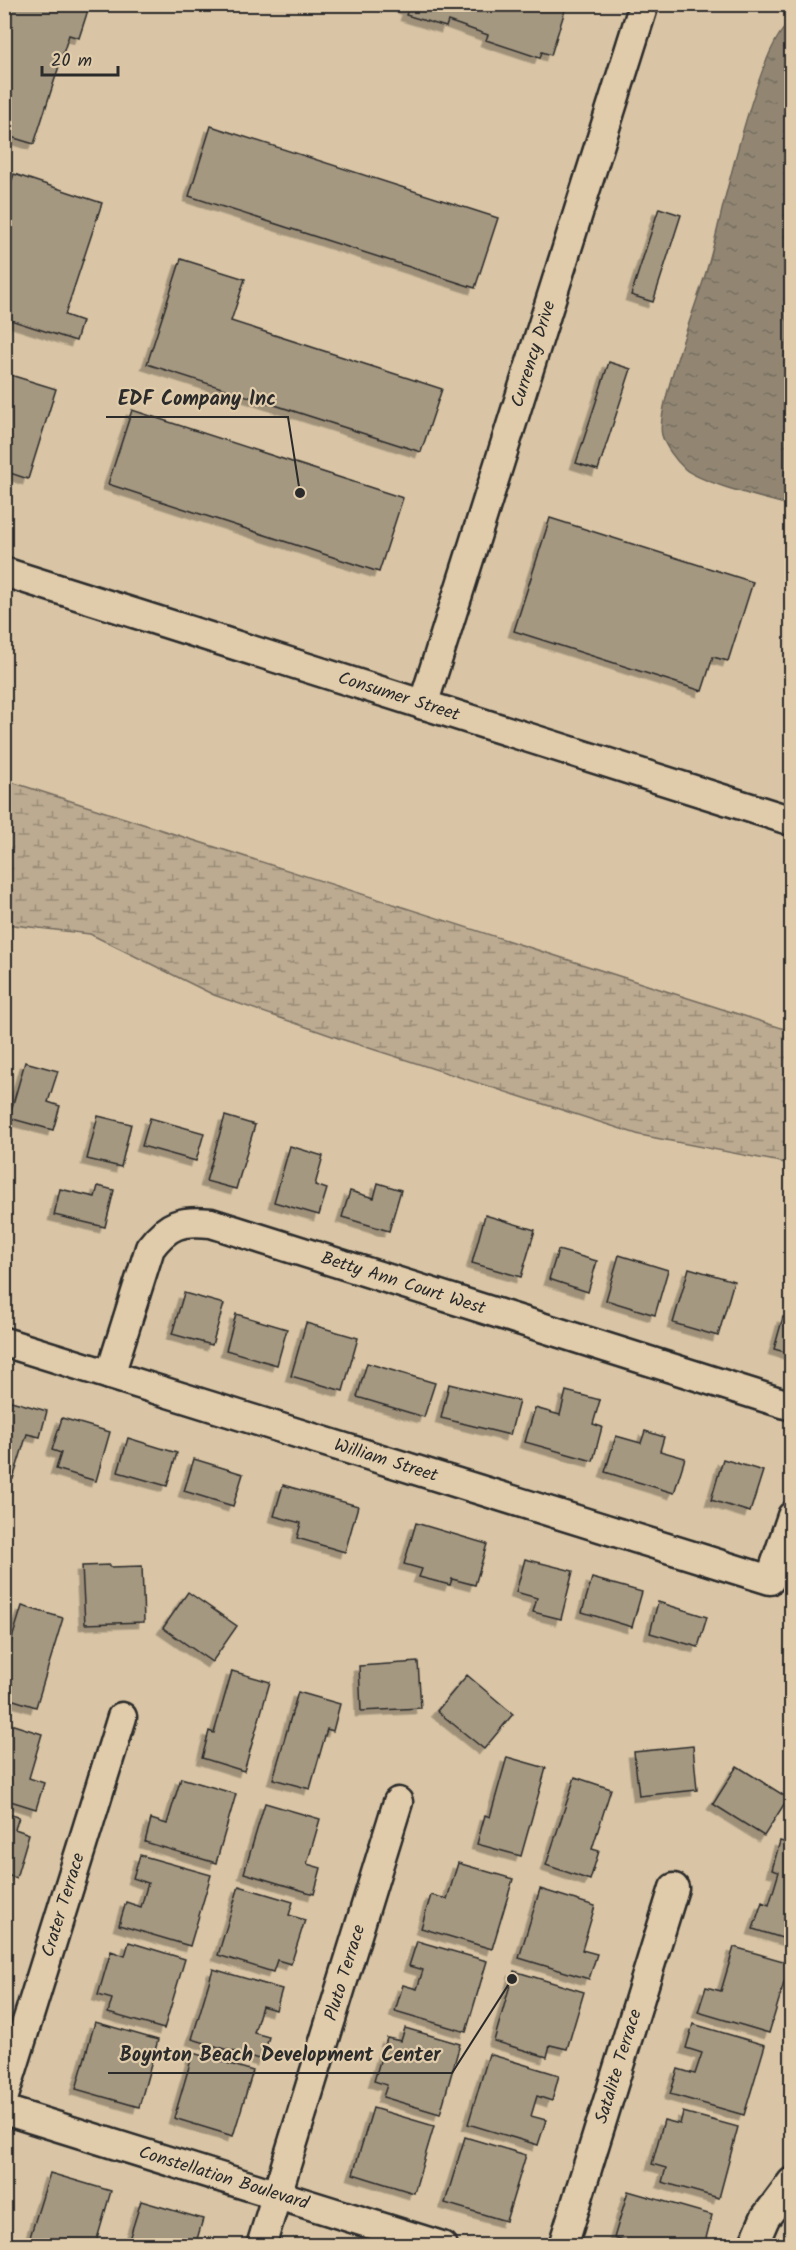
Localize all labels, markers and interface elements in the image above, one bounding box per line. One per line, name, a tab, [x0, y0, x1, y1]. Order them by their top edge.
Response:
scale bar	[42, 39, 118, 77]
text: 20 m	[51, 47, 92, 76]
street label: Currency Drive	[503, 297, 564, 411]
callout: EDF Company Inc	[106, 379, 288, 417]
text: EDF Company Inc	[118, 384, 276, 416]
street label: Consumer Street	[334, 664, 464, 730]
street label: Betty Ann Court West	[317, 1244, 490, 1323]
street label: William Street	[330, 1431, 442, 1491]
street label: Crater Terrace	[34, 1849, 93, 1961]
street label: Pluto Terrace	[317, 1921, 374, 2025]
street label: Satalite Terrace	[587, 2005, 650, 2127]
callout: Boynton Beach Development Center	[108, 2035, 452, 2073]
text: Boynton Beach Development Center	[120, 2040, 441, 2072]
street label: Constellation Boulevard	[135, 2138, 313, 2219]

